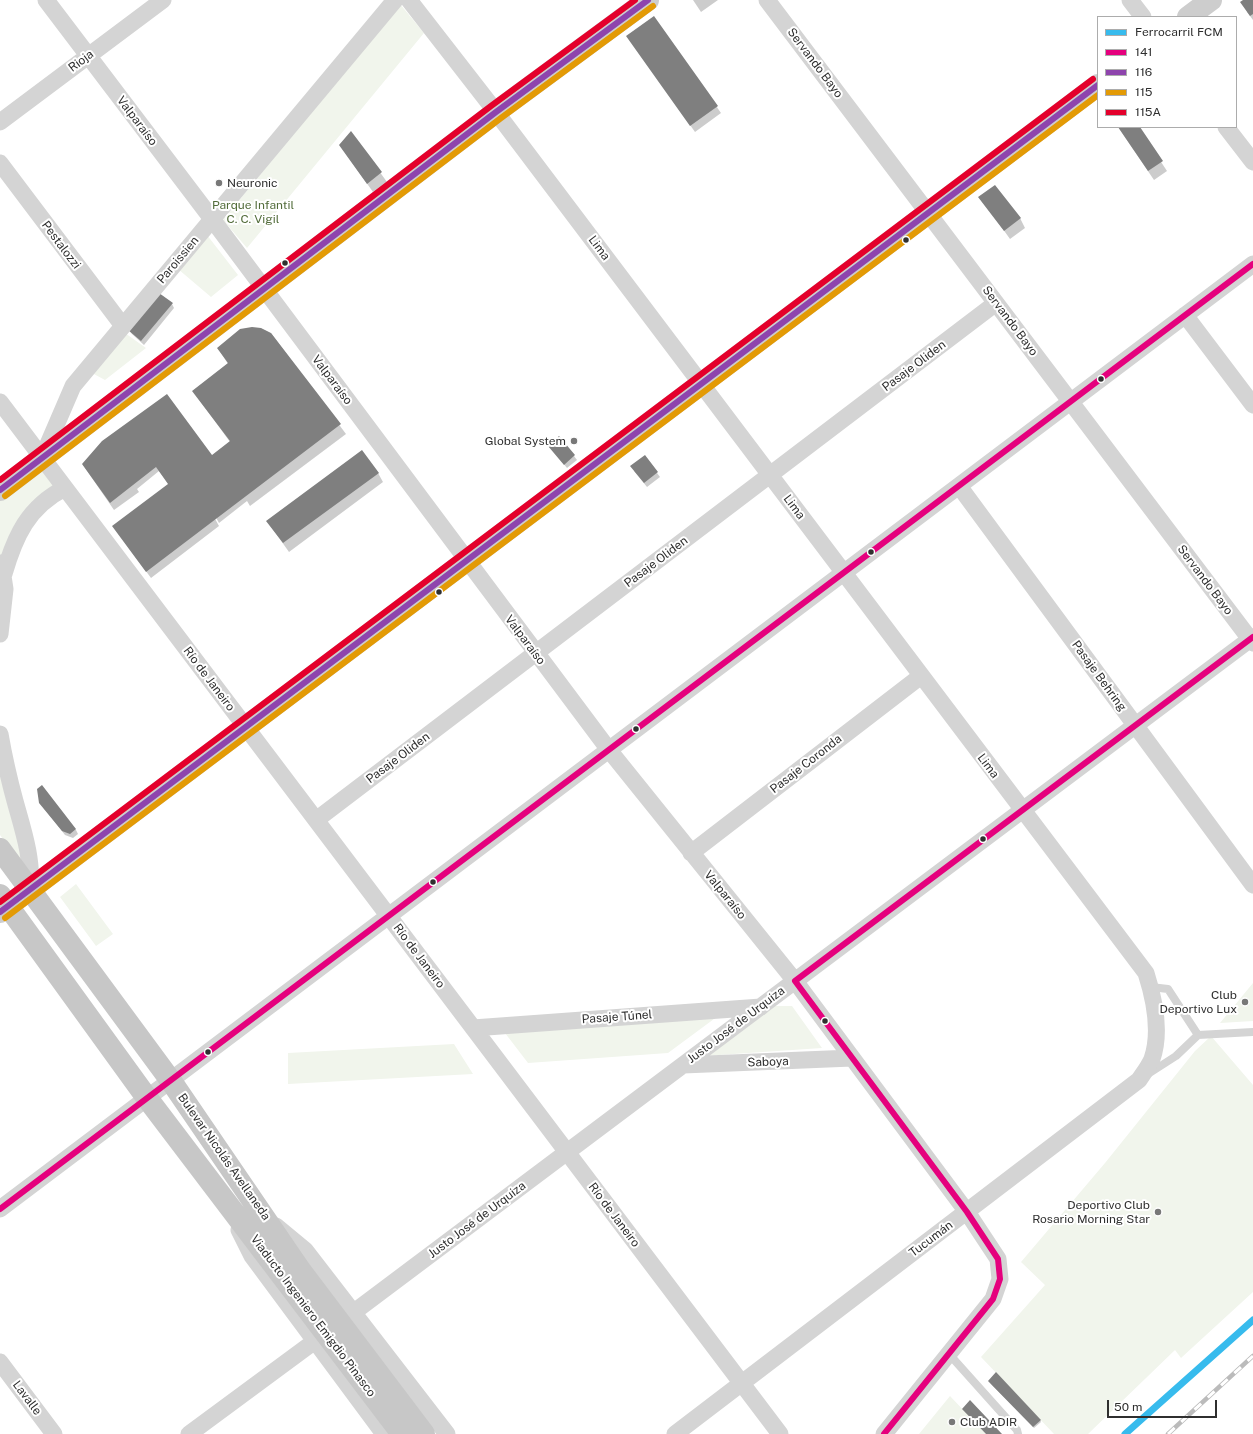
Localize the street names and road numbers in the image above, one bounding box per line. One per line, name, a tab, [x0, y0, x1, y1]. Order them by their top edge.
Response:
street label: Servando Bayo	[784, 25, 846, 101]
street label: Rioja	[66, 47, 96, 75]
street label: Valparaíso	[114, 93, 160, 149]
street label: Pestalozzi	[38, 218, 84, 272]
street label: Paroissien	[154, 233, 202, 287]
street label: Lima	[585, 233, 613, 263]
street label: Servando Bayo	[979, 283, 1041, 359]
street label: Pasaje Oliden	[879, 337, 949, 395]
street label: Valparaíso	[309, 352, 355, 408]
street label: Lima	[780, 492, 808, 522]
street label: Pasaje Oliden	[621, 533, 691, 591]
street label: Servando Bayo	[1174, 542, 1236, 618]
street label: Valparaíso	[502, 612, 548, 668]
street label: Pasaje Behring	[1069, 638, 1129, 714]
street label: Río de Janeiro	[180, 644, 238, 714]
street label: Pasaje Oliden	[363, 729, 433, 787]
street label: Pasaje Coronda	[767, 732, 845, 796]
street label: Lima	[974, 751, 1002, 781]
street label: Valparaíso	[701, 868, 749, 922]
street label: Río de Janeiro	[390, 921, 448, 991]
street label: Justo José de Urquiza	[684, 984, 788, 1066]
street label: Pasaje Túnel	[581, 1007, 653, 1027]
street label: Saboya	[747, 1054, 789, 1070]
street label: Bulevar Nicolás Avellaneda	[175, 1091, 273, 1223]
street label: Justo José de Urquiza	[425, 1179, 529, 1261]
street label: Río de Janeiro	[585, 1180, 643, 1250]
street label: Tucumán	[906, 1218, 956, 1260]
street label: Viaducto Ingeniero Emigdio Pinasco	[247, 1232, 379, 1400]
street label: Lavalle	[9, 1378, 45, 1418]

